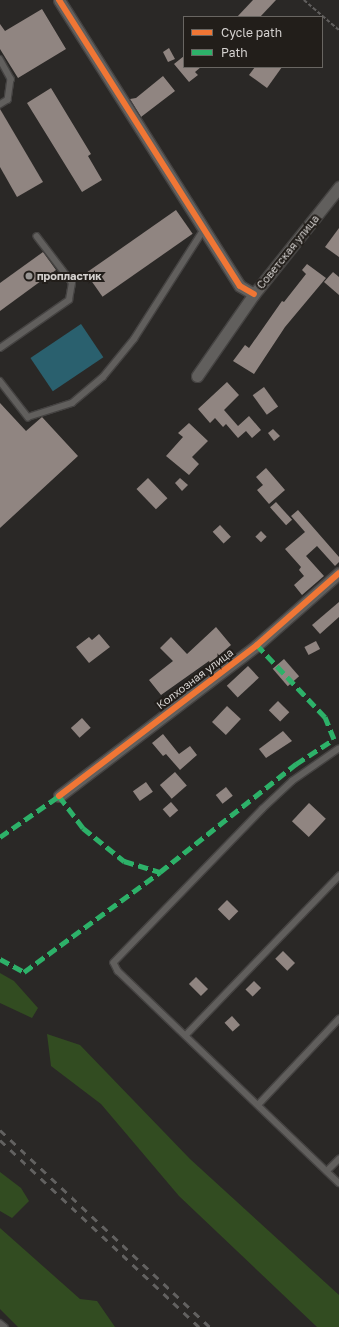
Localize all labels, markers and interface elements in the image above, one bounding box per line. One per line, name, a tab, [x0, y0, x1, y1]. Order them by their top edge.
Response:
legend	[183, 16, 323, 68]
text: Cycle path	[221, 25, 282, 40]
text: Path	[221, 45, 248, 60]
street label: Советская улица	[254, 212, 322, 292]
place label: пропластик	[37, 269, 102, 283]
marker: пропластик	[24, 271, 34, 281]
street label: Колхозная улица	[154, 646, 236, 712]

